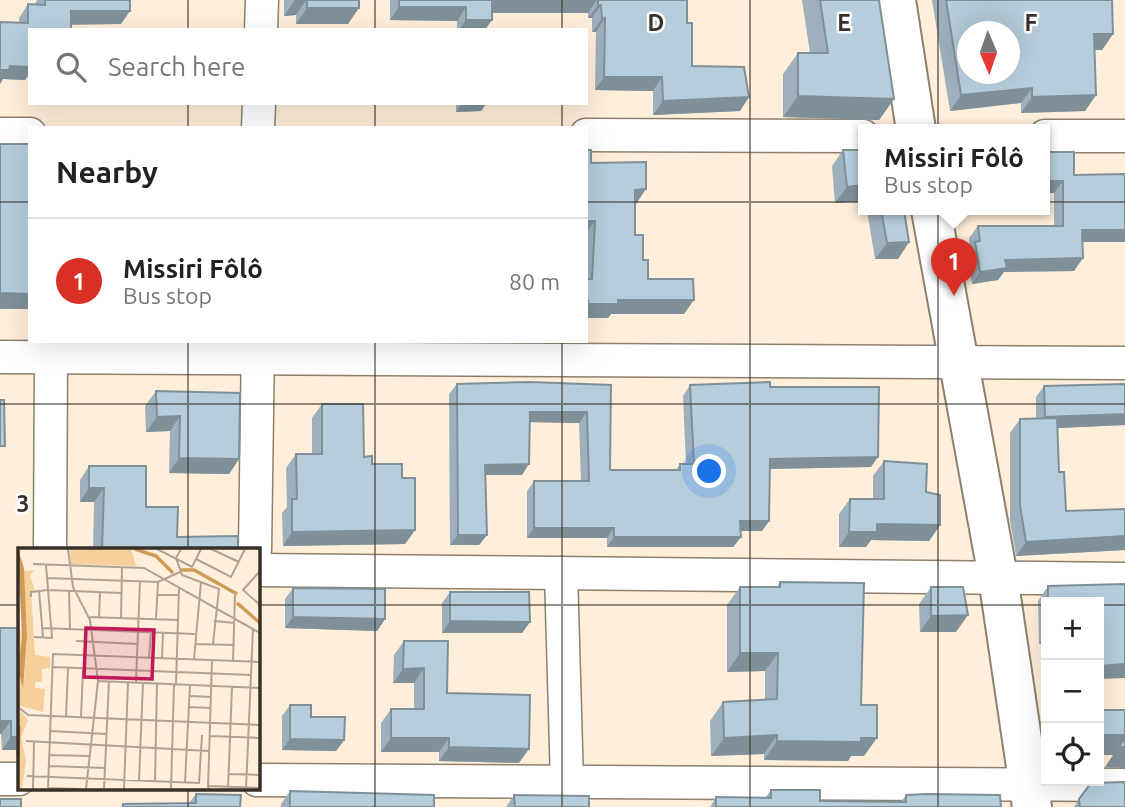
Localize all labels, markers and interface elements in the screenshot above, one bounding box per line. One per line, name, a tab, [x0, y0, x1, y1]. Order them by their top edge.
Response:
text: D	[648, 10, 664, 35]
text: E	[837, 10, 851, 35]
text: F	[1025, 10, 1038, 35]
north arrow	[957, 21, 1020, 84]
search box	[28, 28, 588, 105]
icon: search	[52, 48, 90, 86]
text: Search here	[108, 52, 245, 81]
popup	[858, 124, 1050, 215]
text: Missiri Fôlô	[884, 143, 1024, 172]
text: Nearby	[56, 155, 158, 189]
text: Bus stop	[884, 172, 973, 197]
pin: 1	[931, 238, 977, 296]
text: Missiri Fôlô	[123, 254, 263, 283]
text: 1	[73, 269, 85, 294]
text: 80 m	[509, 269, 560, 294]
text: Bus stop	[123, 283, 212, 308]
your location	[692, 454, 726, 488]
text: 3	[17, 491, 29, 516]
inset map	[18, 548, 259, 790]
map controls	[1041, 597, 1104, 786]
button: +	[1041, 597, 1104, 660]
button: −	[1041, 660, 1104, 723]
button: locate	[1041, 723, 1104, 786]

